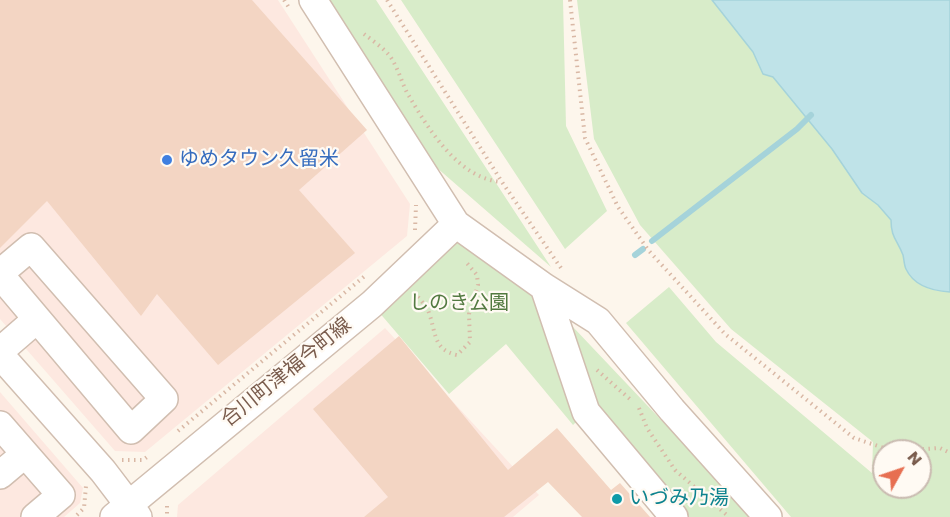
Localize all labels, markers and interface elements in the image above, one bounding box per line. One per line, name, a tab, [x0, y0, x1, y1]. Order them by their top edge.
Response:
place label: ゆめタウン久留米	[179, 148, 339, 172]
marker: ゆめタウン久留米	[160, 153, 174, 167]
park label: しのき公園	[409, 292, 509, 316]
street label: 合川町津福今町線	[217, 313, 357, 433]
north arrow	[872, 439, 932, 499]
text: N	[902, 446, 927, 470]
place label: いづみ乃湯	[629, 487, 729, 511]
marker: いづみ乃湯	[610, 492, 624, 506]

